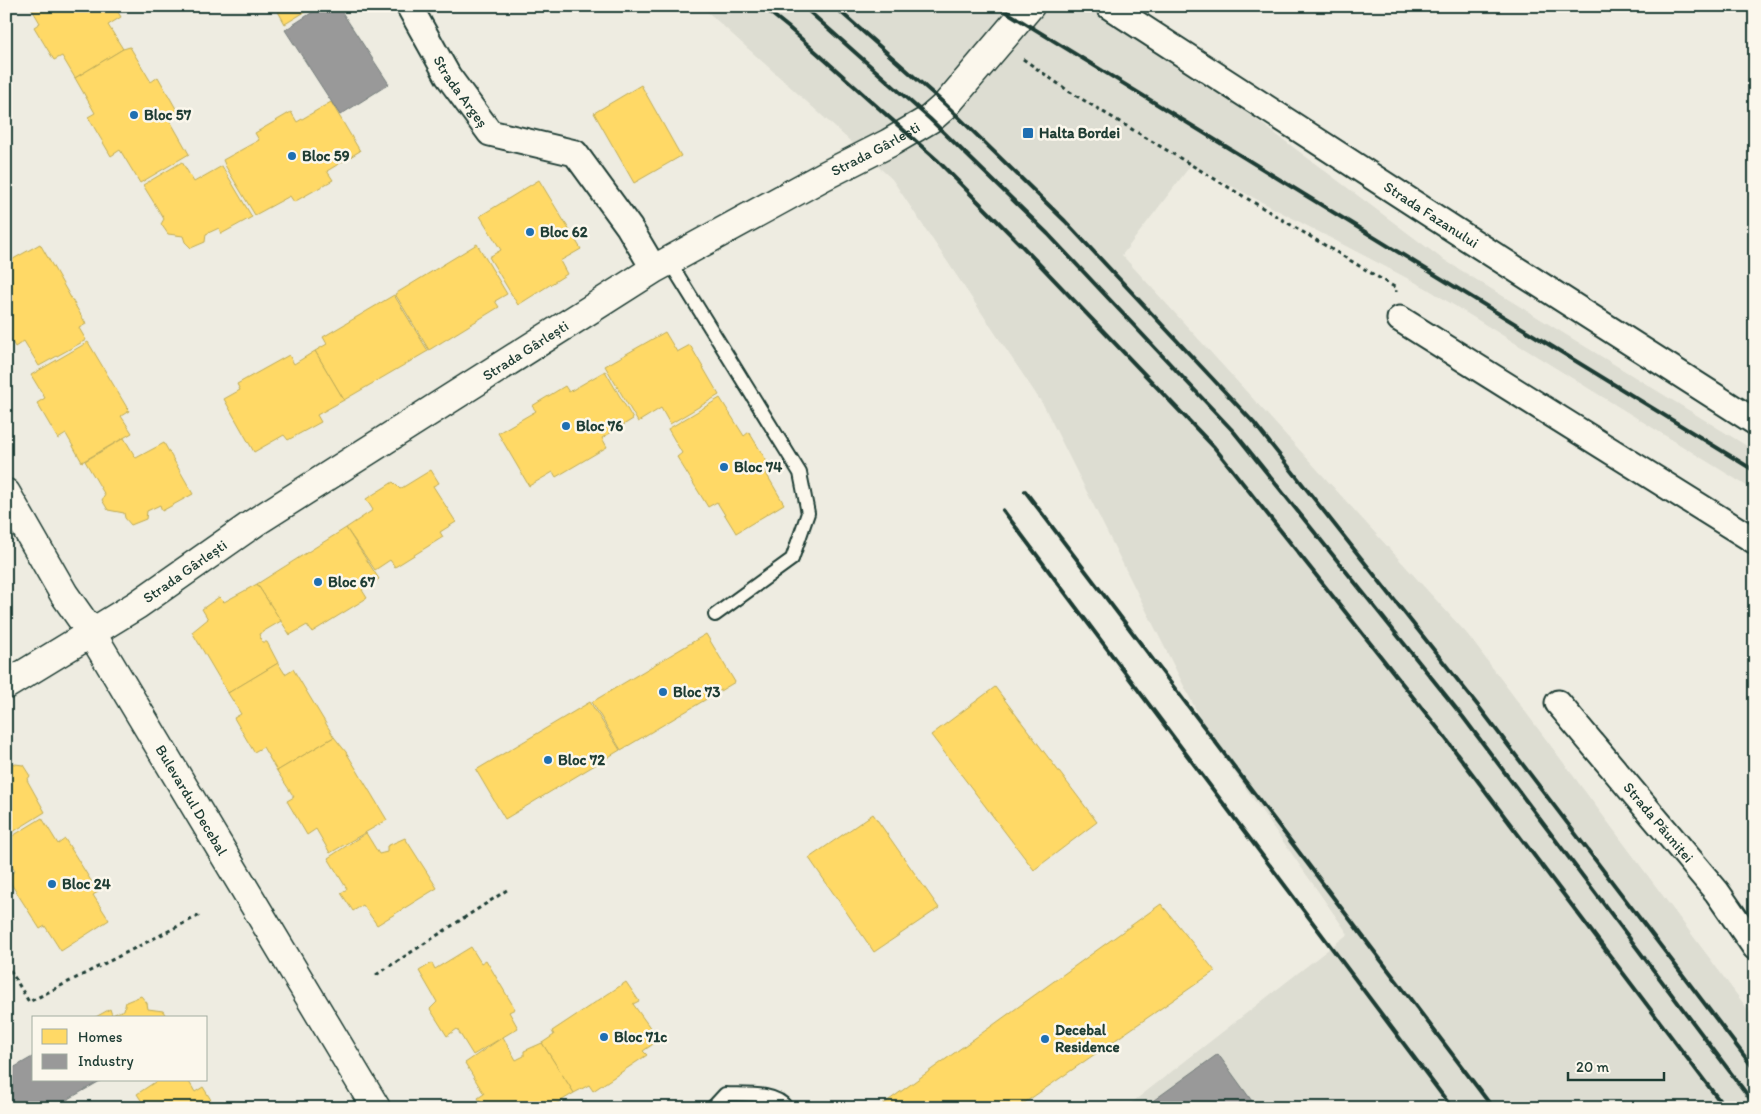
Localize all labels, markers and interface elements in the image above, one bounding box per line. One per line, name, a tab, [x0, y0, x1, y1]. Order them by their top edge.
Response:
street label: Strada Argeș	[429, 52, 492, 131]
place label: Bloc 57	[144, 106, 192, 124]
marker: Bloc 57	[128, 109, 140, 121]
street label: Strada Gârlești	[828, 118, 923, 180]
place label: Halta Bordei	[1039, 124, 1120, 142]
marker: Halta Bordei	[1021, 126, 1035, 140]
place label: Bloc 59	[302, 147, 350, 165]
marker: Bloc 59	[286, 150, 298, 162]
street label: Strada Fazanului	[1380, 177, 1482, 252]
place label: Bloc 62	[540, 223, 588, 241]
marker: Bloc 62	[524, 226, 536, 238]
street label: Strada Gârlești	[479, 317, 572, 385]
place label: Bloc 76	[576, 417, 623, 435]
marker: Bloc 76	[560, 420, 572, 432]
place label: Bloc 74	[734, 458, 782, 476]
marker: Bloc 74	[718, 461, 730, 473]
street label: Strada Gârlești	[139, 536, 230, 607]
place label: Bloc 67	[328, 573, 376, 591]
marker: Bloc 67	[312, 576, 324, 588]
place label: Bloc 73	[673, 683, 720, 701]
marker: Bloc 73	[657, 686, 669, 698]
street label: Bulevardul Decebal	[152, 742, 232, 859]
place label: Bloc 72	[558, 751, 605, 769]
marker: Bloc 72	[542, 754, 554, 766]
street label: Strada Păuniței	[1619, 778, 1697, 866]
place label: Bloc 24	[62, 875, 111, 893]
marker: Bloc 24	[46, 878, 58, 890]
legend	[32, 1016, 208, 1082]
place label: Decebal Residence	[1055, 1021, 1120, 1056]
text: Homes	[78, 1028, 123, 1046]
place label: Bloc 71c	[614, 1028, 667, 1046]
marker: Bloc 71c	[598, 1031, 610, 1043]
marker: Decebal Residence	[1039, 1033, 1051, 1045]
scale bar	[1568, 1049, 1665, 1081]
text: Industry	[78, 1052, 134, 1070]
text: 20 m	[1576, 1058, 1610, 1076]

